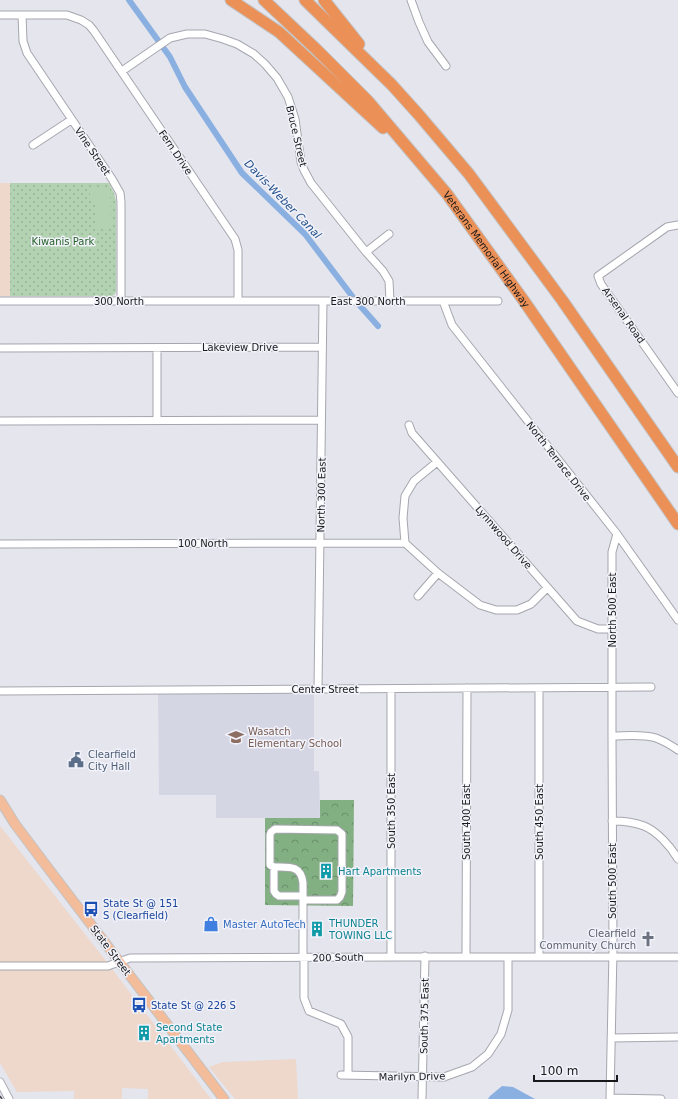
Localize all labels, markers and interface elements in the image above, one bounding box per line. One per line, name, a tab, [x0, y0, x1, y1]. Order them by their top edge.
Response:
street label: Bruce Street	[284, 104, 309, 168]
street label: Vine Street	[73, 125, 113, 177]
street label: Fern Drive	[157, 128, 195, 177]
water label: Davis-Weber Canal	[242, 157, 324, 242]
street label: Veterans Memorial Highway	[441, 189, 532, 310]
park label: Kiwanis Park	[32, 236, 95, 247]
street label: Arsenal Road	[600, 285, 647, 345]
street label: 300 North	[94, 296, 144, 307]
street label: East 300 North	[331, 296, 406, 307]
street label: Lakeview Drive	[202, 342, 278, 353]
street label: North Terrace Drive	[524, 420, 593, 503]
street label: North 300 East	[315, 457, 328, 533]
street label: Lynnwood Drive	[473, 504, 534, 571]
street label: 100 North	[178, 538, 228, 549]
street label: North 500 East	[607, 572, 618, 648]
street label: Center Street	[291, 684, 359, 695]
place label: Wasatch Elementary School	[248, 726, 342, 749]
school or university icon: Wasatch Elementary School	[227, 728, 245, 746]
place label: Clearfield City Hall	[88, 749, 136, 772]
public building icon: Clearfield City Hall	[67, 751, 85, 769]
street label: South 350 East	[386, 773, 397, 849]
street label: South 400 East	[461, 784, 472, 860]
street label: South 450 East	[534, 784, 545, 860]
street label: South 500 East	[607, 843, 618, 919]
building icon: Hart Apartments	[317, 862, 335, 880]
place label: Hart Apartments	[338, 866, 422, 877]
place label: State St @ 151 S (Clearfield)	[103, 898, 178, 921]
bus stop icon: State St @ 151 S (Clearfield)	[82, 900, 100, 918]
shop icon: Master AutoTech	[202, 915, 220, 933]
place label: THUNDER TOWING LLC	[328, 918, 392, 941]
place label: Master AutoTech	[223, 919, 306, 930]
building icon: THUNDER TOWING LLC	[308, 920, 326, 938]
street label: State Street	[88, 923, 133, 978]
place label: Clearfield Community Church	[540, 928, 636, 951]
church icon: Clearfield Community Church	[639, 930, 657, 948]
street label: 200 South	[312, 952, 364, 963]
street label: South 375 East	[418, 978, 431, 1054]
bus stop icon: State St @ 226 S	[130, 996, 148, 1014]
place label: State St @ 226 S	[151, 1000, 236, 1011]
place label: Second State Apartments	[156, 1022, 222, 1045]
building icon: Second State Apartments	[135, 1024, 153, 1042]
scale bar	[534, 1057, 617, 1083]
text: 100 m	[540, 1064, 578, 1078]
street label: Marilyn Drive	[379, 1070, 445, 1083]

